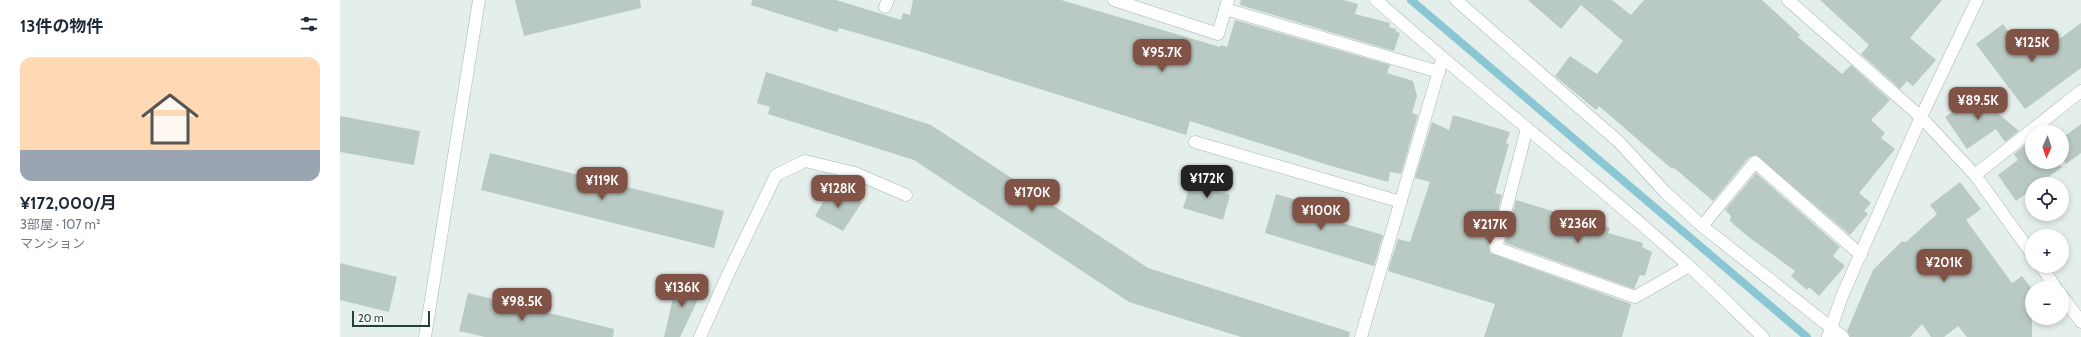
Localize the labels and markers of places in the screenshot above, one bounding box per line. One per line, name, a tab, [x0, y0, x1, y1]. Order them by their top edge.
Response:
pin: ¥125K	[2004, 29, 2060, 63]
pin: ¥95.7K	[1129, 39, 1195, 73]
pin: ¥89.5K	[1945, 87, 2011, 121]
pin: ¥172K	[1179, 165, 1235, 199]
pin: ¥119K	[574, 167, 630, 201]
pin: ¥128K	[810, 175, 866, 209]
pin: ¥170K	[1004, 179, 1060, 213]
pin: ¥100K	[1293, 197, 1349, 231]
pin: ¥236K	[1550, 210, 1606, 244]
pin: ¥217K	[1462, 211, 1518, 245]
pin: ¥201K	[1916, 249, 1972, 283]
pin: ¥136K	[654, 274, 710, 308]
pin: ¥98.5K	[489, 288, 555, 322]

